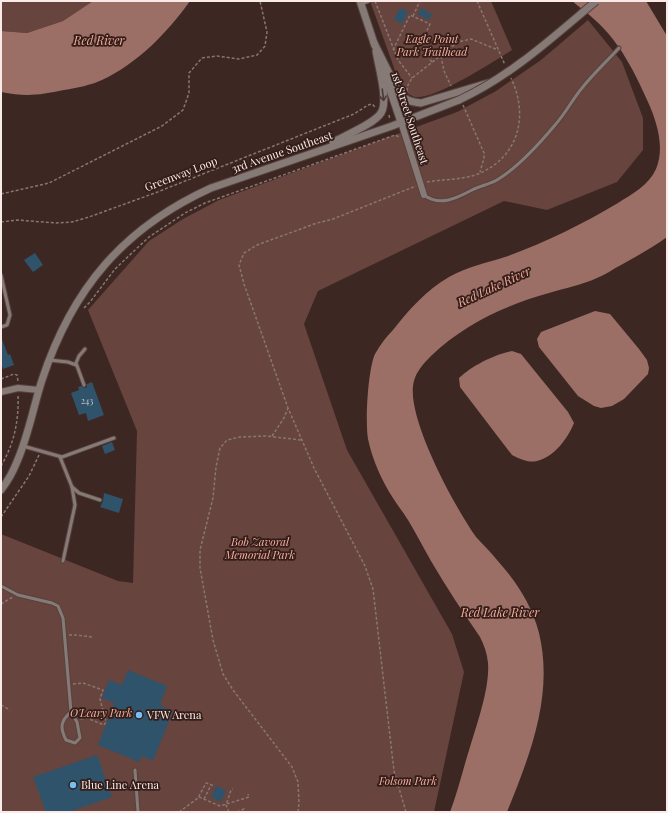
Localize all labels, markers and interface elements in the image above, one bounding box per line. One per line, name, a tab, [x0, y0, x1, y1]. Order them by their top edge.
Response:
park label: Eagle Point Park Trailhead	[396, 31, 468, 59]
water label: Red River	[73, 32, 125, 48]
street label: 1st Street Southeast	[388, 70, 432, 166]
one-way arrow	[380, 88, 387, 101]
street label: 3rd Avenue Southeast	[229, 127, 334, 176]
street label: Greenway Loop	[142, 153, 219, 194]
water label: Red Lake River	[454, 262, 533, 310]
house number: 243	[81, 394, 93, 406]
park label: Bob Zavoral Memorial Park	[224, 534, 295, 562]
water label: Red Lake River	[460, 604, 540, 620]
park label: O'Leary Park	[70, 705, 132, 720]
place label: VFW Arena	[146, 707, 202, 722]
marker: VFW Arena	[134, 710, 144, 720]
park label: Folsom Park	[378, 773, 437, 788]
place label: Blue Line Arena	[81, 777, 160, 792]
marker: Blue Line Arena	[68, 780, 78, 790]

